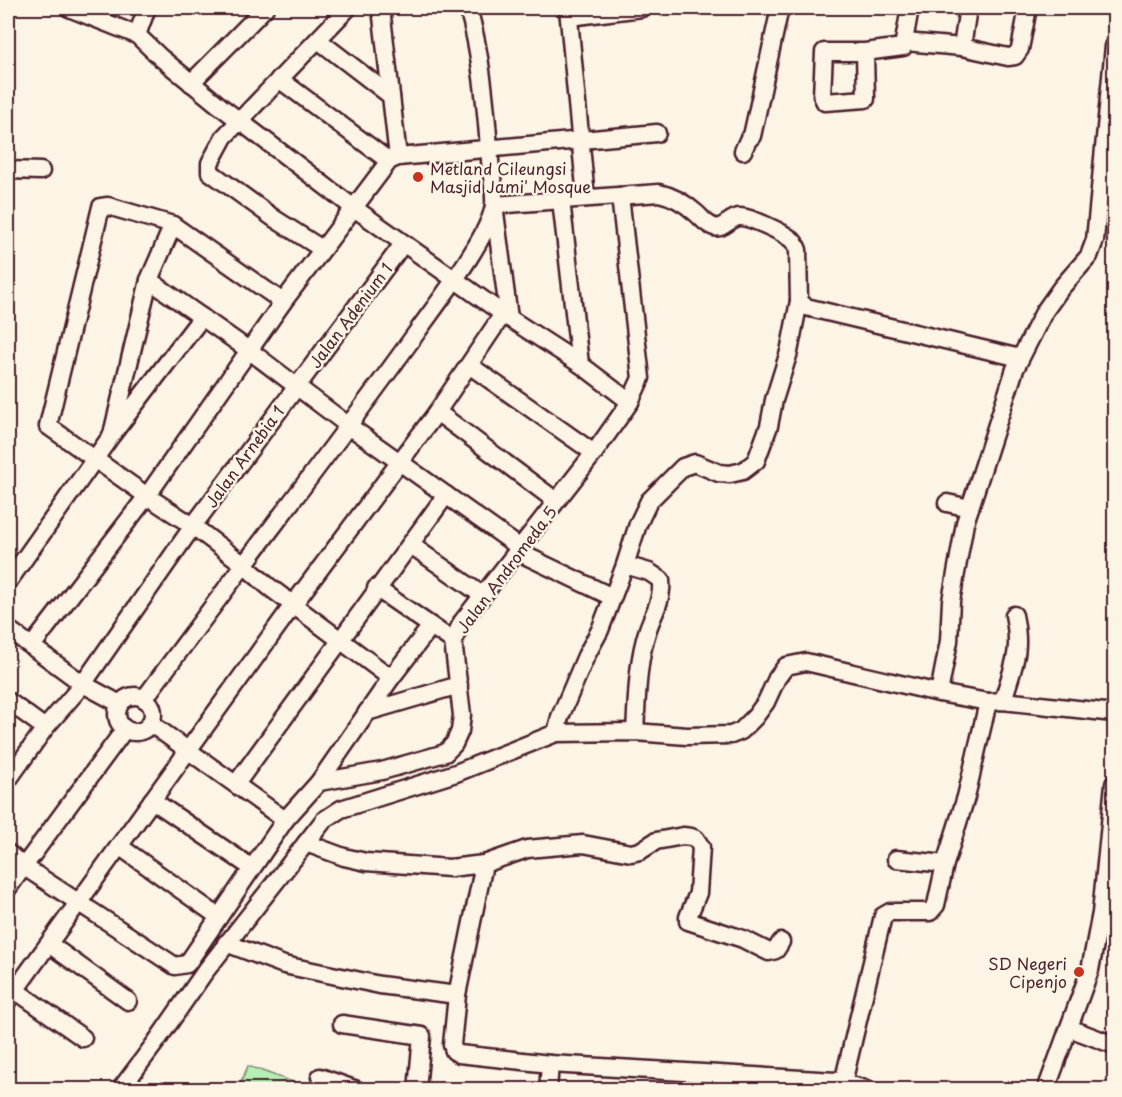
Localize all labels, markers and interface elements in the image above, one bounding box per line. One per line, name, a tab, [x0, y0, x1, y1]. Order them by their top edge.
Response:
place label: Metland Cileungsi Masjid Jami' Mosque	[430, 156, 591, 198]
marker: Metland Cileungsi Masjid Jami' Mosque	[411, 170, 425, 184]
street label: Jalan Adenium 1	[302, 257, 398, 373]
street label: Jalan Arnebia 1	[199, 400, 289, 512]
street label: Jalan Andromeda 5	[450, 500, 562, 638]
place label: SD Negeri Cipenjo	[988, 951, 1067, 993]
marker: SD Negeri Cipenjo	[1072, 965, 1086, 979]

